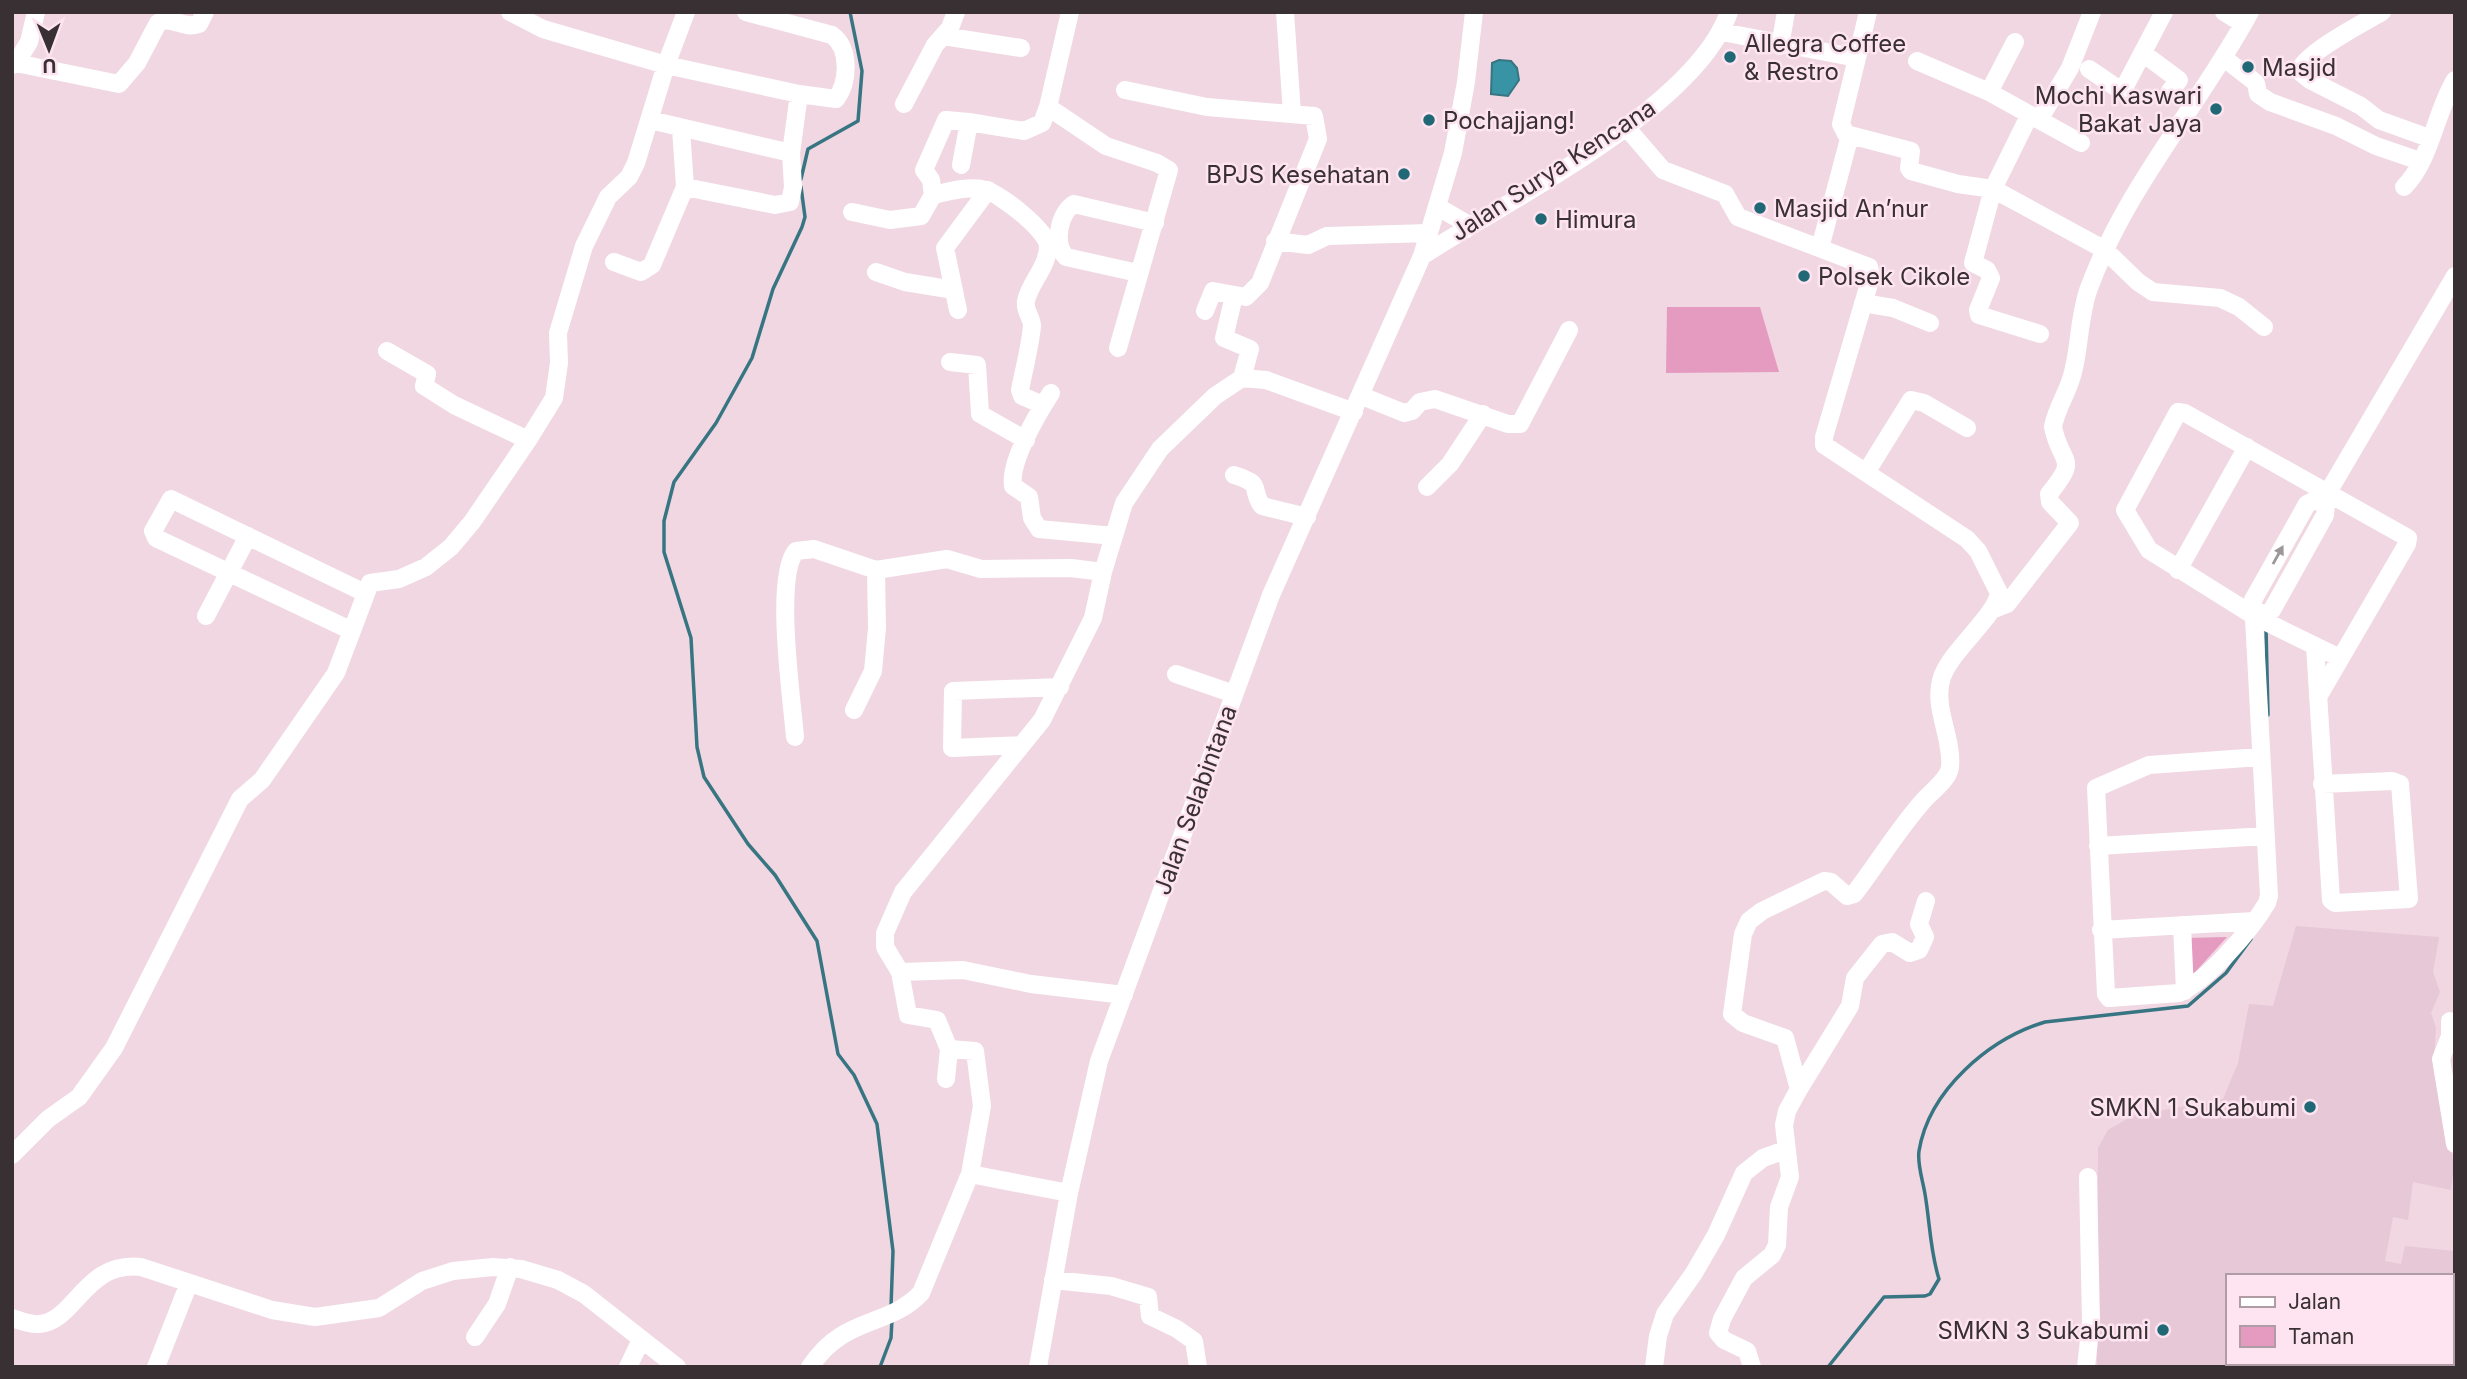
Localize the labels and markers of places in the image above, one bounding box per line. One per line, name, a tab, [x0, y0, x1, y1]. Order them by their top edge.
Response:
place label: Allegra Coffee & Restro	[1744, 29, 1906, 86]
marker: Allegra Coffee & Restro	[1722, 49, 1738, 65]
place label: Masjid	[2262, 53, 2336, 82]
marker: Masjid	[2240, 59, 2256, 75]
place label: Mochi Kaswari Bakat Jaya	[2035, 81, 2202, 138]
marker: Mochi Kaswari Bakat Jaya	[2208, 101, 2224, 117]
place label: Pochajjang!	[1443, 106, 1575, 135]
marker: Pochajjang!	[1421, 112, 1437, 128]
place label: BPJS Kesehatan	[1206, 160, 1390, 189]
marker: BPJS Kesehatan	[1396, 166, 1412, 182]
place label: Masjid An’nur	[1774, 194, 1928, 223]
marker: Masjid An’nur	[1752, 200, 1768, 216]
place label: Himura	[1555, 205, 1636, 234]
marker: Himura	[1533, 211, 1549, 227]
place label: Polsek Cikole	[1818, 262, 1970, 291]
marker: Polsek Cikole	[1796, 268, 1812, 284]
place label: SMKN 1 Sukabumi	[2089, 1093, 2296, 1122]
marker: SMKN 1 Sukabumi	[2302, 1099, 2318, 1115]
place label: SMKN 3 Sukabumi	[1937, 1316, 2149, 1345]
marker: SMKN 3 Sukabumi	[2155, 1322, 2171, 1338]

